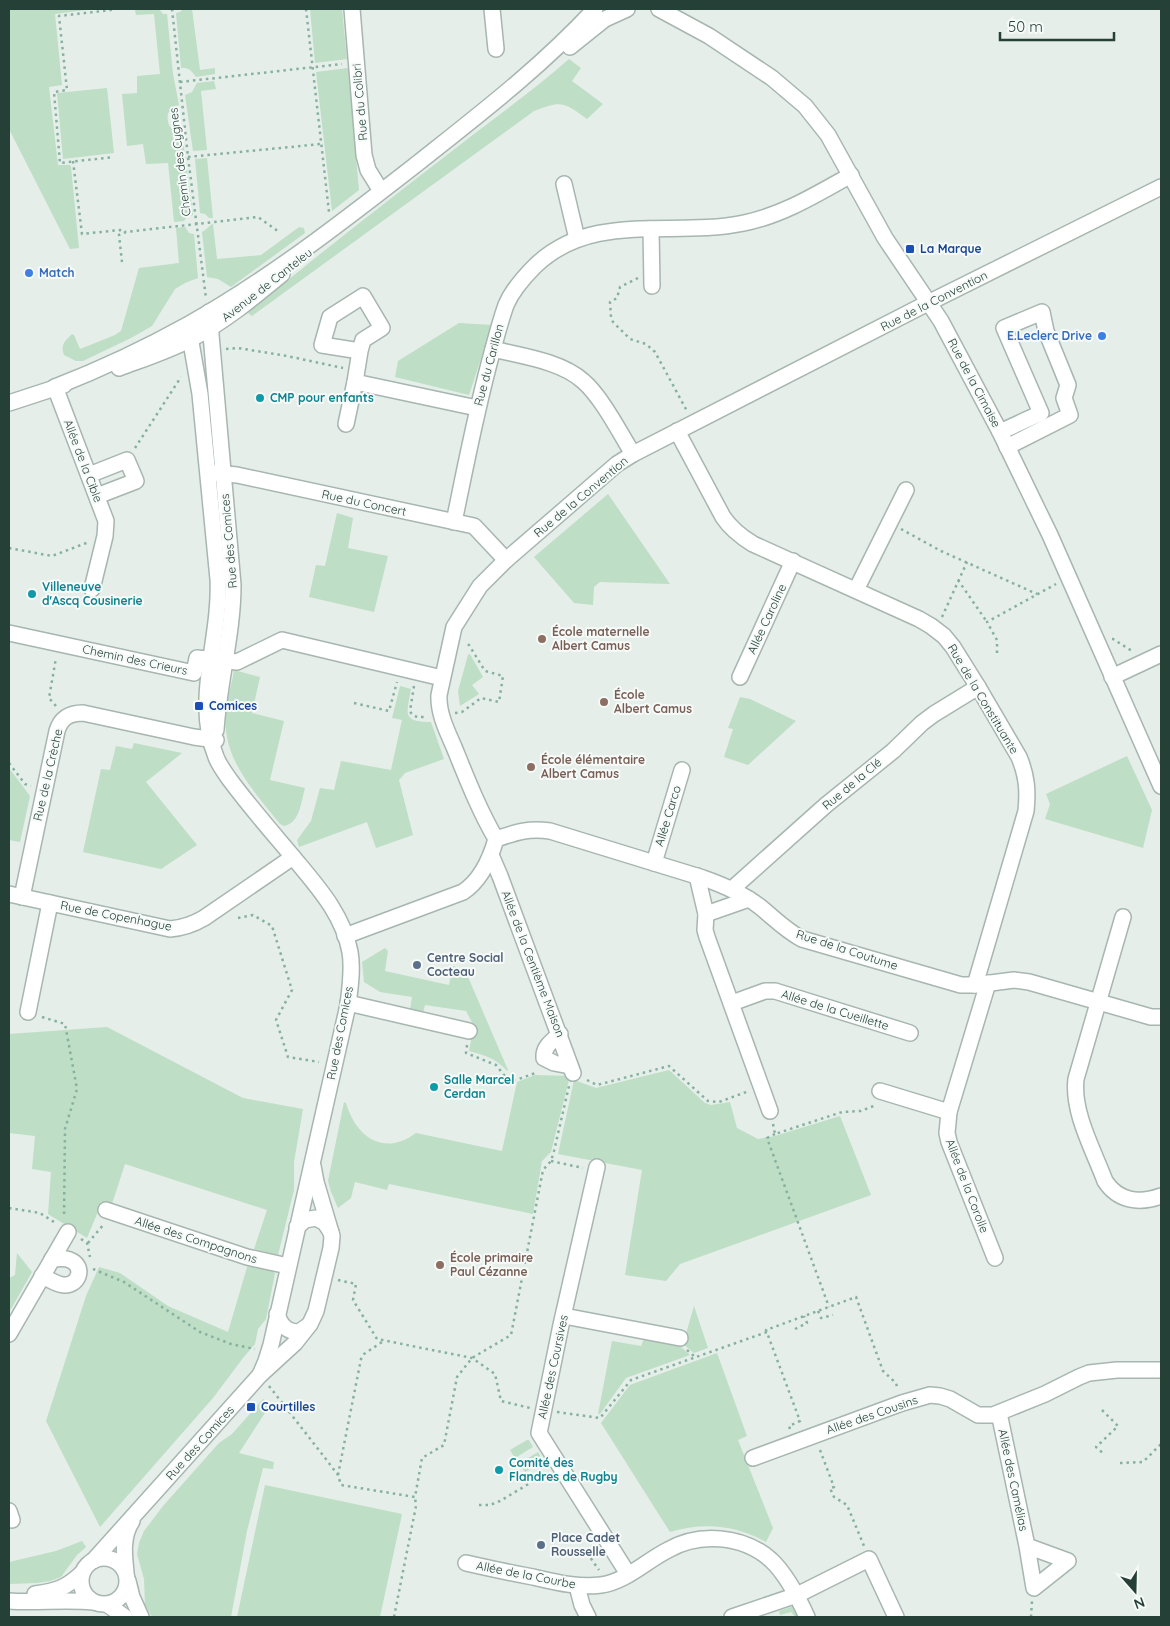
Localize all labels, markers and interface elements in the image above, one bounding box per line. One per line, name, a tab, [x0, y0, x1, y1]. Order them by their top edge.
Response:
scale bar	[1000, 10, 1114, 42]
text: 50 m	[1008, 17, 1043, 36]
street label: Rue du Colibri	[349, 63, 370, 141]
street label: Chemin des Cygnes	[165, 106, 194, 217]
place label: La Marque	[920, 241, 982, 256]
marker: La Marque	[904, 243, 916, 255]
street label: Avenue de Canteleu	[218, 245, 315, 325]
place label: Match	[39, 265, 74, 280]
marker: Match	[23, 267, 35, 279]
street label: Rue de la Convention	[878, 267, 990, 334]
street label: Rue du Carillon	[470, 322, 507, 408]
place label: E.Leclerc Drive	[1007, 328, 1092, 343]
marker: E.Leclerc Drive	[1096, 330, 1108, 342]
street label: Rue de la Cimaise	[945, 336, 1004, 430]
place label: CMP pour enfants	[270, 390, 374, 405]
marker: CMP pour enfants	[254, 392, 266, 404]
street label: Allée de la Cible	[61, 417, 106, 505]
street label: Rue de la Convention	[531, 453, 631, 540]
street label: Rue du Concert	[320, 486, 408, 519]
street label: Rue des Comices	[217, 493, 240, 589]
place label: Villeneuve d'Ascq Cousinerie	[42, 579, 143, 608]
street label: Allée Caroline	[744, 581, 789, 656]
marker: Villeneuve d'Ascq Cousinerie	[26, 588, 38, 600]
place label: École maternelle Albert Camus	[552, 624, 650, 653]
marker: École maternelle Albert Camus	[536, 633, 548, 645]
street label: Chemin des Crieurs	[81, 641, 189, 678]
street label: Rue de la Constituante	[945, 641, 1022, 757]
place label: École Albert Camus	[614, 687, 692, 716]
marker: École Albert Camus	[598, 696, 610, 708]
place label: Comices	[209, 698, 257, 713]
marker: Comices	[193, 700, 205, 712]
street label: Rue de la Crèche	[30, 727, 65, 822]
place label: École élémentaire Albert Camus	[541, 752, 645, 781]
street label: Rue de la Clé	[819, 754, 885, 813]
marker: École élémentaire Albert Camus	[525, 761, 537, 773]
street label: Allée Carco	[651, 784, 684, 848]
street label: Allée de la Centième Maison	[498, 888, 568, 1039]
street label: Rue de Copenhague	[59, 897, 173, 934]
street label: Rue de la Coutume	[794, 926, 900, 973]
place label: Centre Social Cocteau	[427, 950, 504, 979]
marker: Centre Social Cocteau	[411, 959, 423, 971]
street label: Rue des Comices	[323, 984, 356, 1081]
street label: Allée de la Cueillette	[780, 986, 891, 1033]
place label: Salle Marcel Cerdan	[444, 1072, 514, 1101]
marker: Salle Marcel Cerdan	[428, 1081, 440, 1093]
street label: Allée de la Corolle	[943, 1137, 992, 1235]
street label: Allée des Compagnons	[133, 1213, 260, 1267]
place label: École primaire Paul Cézanne	[450, 1250, 533, 1279]
marker: École primaire Paul Cézanne	[434, 1259, 446, 1271]
street label: Allée des Coursives	[534, 1313, 571, 1420]
street label: Allée des Cousins	[824, 1392, 920, 1437]
place label: Courtilles	[261, 1399, 315, 1414]
marker: Courtilles	[245, 1401, 257, 1413]
street label: Rue des Comices	[162, 1402, 237, 1483]
street label: Allée des Camélias	[995, 1427, 1032, 1533]
place label: Comité des Flandres de Rugby	[509, 1455, 618, 1484]
marker: Comité des Flandres de Rugby	[493, 1464, 505, 1476]
place label: Place Cadet Rousselle	[551, 1530, 620, 1559]
marker: Place Cadet Rousselle	[535, 1539, 547, 1551]
street label: Allée de la Courbe	[475, 1557, 577, 1592]
north arrow	[1110, 1566, 1160, 1616]
text: N	[1132, 1593, 1147, 1613]

